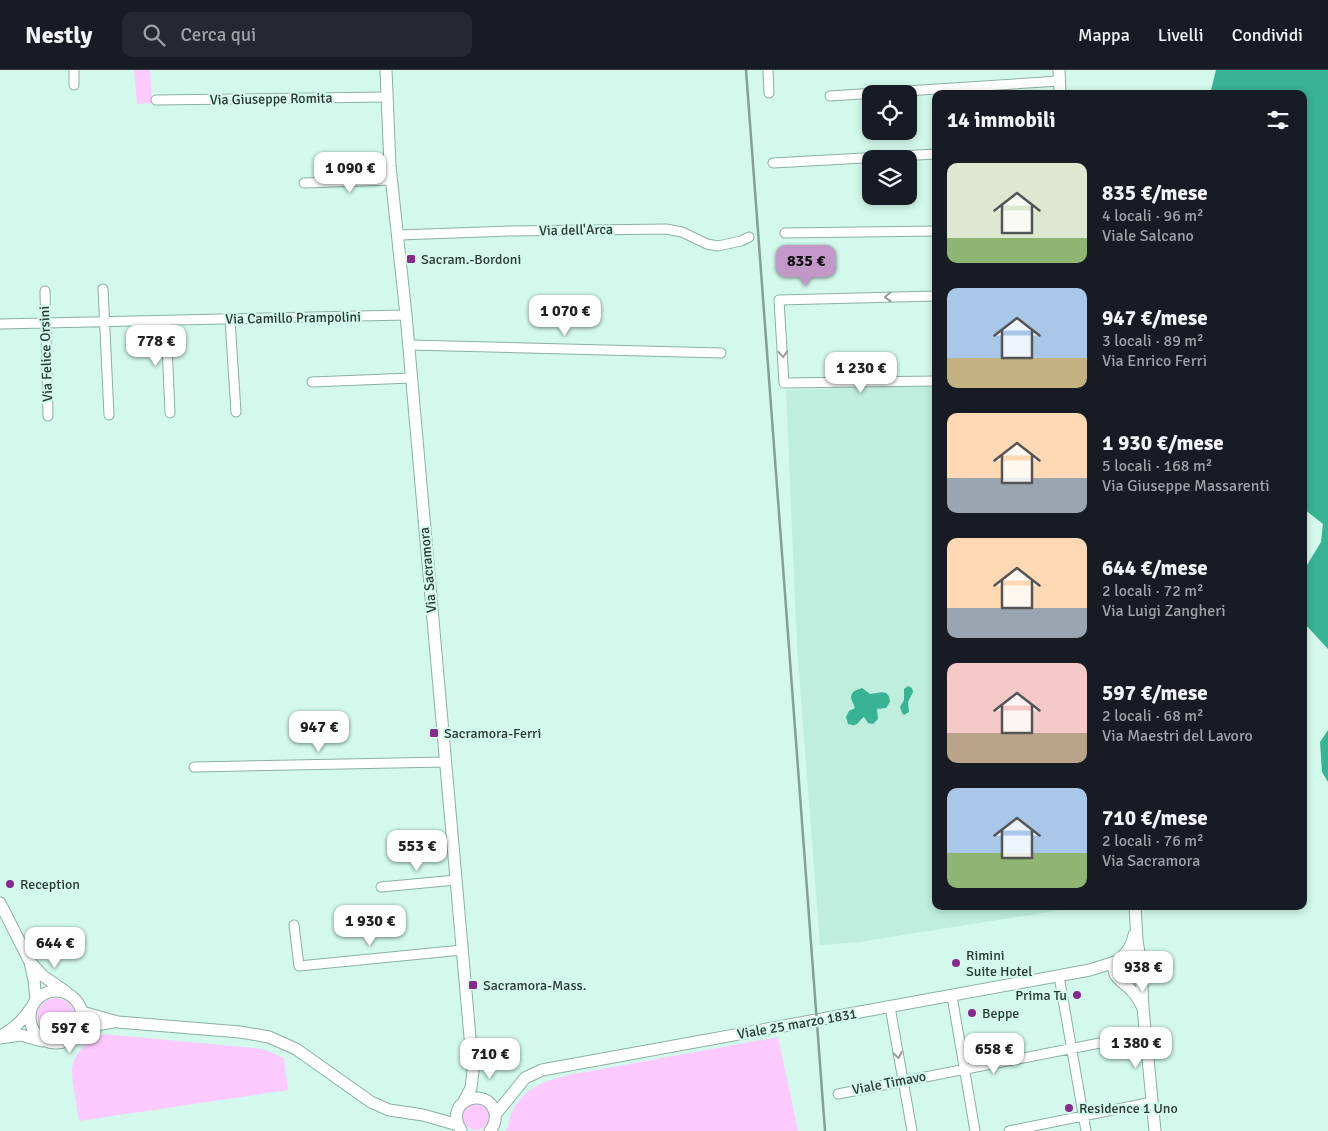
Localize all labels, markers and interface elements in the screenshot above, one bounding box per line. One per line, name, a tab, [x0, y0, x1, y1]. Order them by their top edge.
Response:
search box	[122, 12, 472, 57]
text: Nestly	[25, 20, 92, 50]
icon: search	[140, 21, 168, 49]
text: Cerca qui	[180, 23, 256, 47]
text: Mappa	[1078, 24, 1130, 46]
text: Livelli	[1158, 24, 1204, 46]
text: Condividi	[1232, 24, 1303, 46]
map controls	[862, 85, 917, 205]
button: locate	[862, 85, 917, 140]
street label: Via Giuseppe Romita	[209, 89, 333, 109]
icon: filters	[1264, 106, 1292, 134]
text: 14 immobili	[947, 107, 1056, 133]
button: layers	[862, 150, 917, 205]
pin: 1 090 €	[304, 152, 396, 194]
text: 1 090 €	[325, 158, 375, 178]
text: 835 €/mese	[1102, 180, 1208, 206]
icon: home	[987, 183, 1047, 243]
text: 4 locali · 96 m²	[1102, 206, 1204, 226]
street label: Via dell'Arca	[539, 221, 613, 239]
text: Viale Salcano	[1102, 226, 1194, 246]
pin: 835 €	[771, 244, 841, 287]
place label: Sacram.-Bordoni	[421, 251, 521, 268]
text: 835 €	[787, 251, 825, 271]
marker: Sacram.-Bordoni	[405, 253, 417, 265]
one-way arrow	[883, 292, 891, 302]
pin: 1 070 €	[519, 294, 611, 337]
text: 1 070 €	[540, 301, 590, 321]
text: 947 €/mese	[1102, 305, 1208, 331]
street label: Via Felice Orsini	[36, 306, 56, 402]
street label: Via Camillo Prampolini	[225, 308, 361, 328]
icon: home	[987, 308, 1047, 368]
pin: 778 €	[121, 324, 191, 367]
text: 778 €	[137, 331, 175, 351]
text: 3 locali · 89 m²	[1102, 331, 1204, 351]
one-way arrow	[777, 350, 788, 358]
text: Via Enrico Ferri	[1102, 351, 1207, 371]
pin: 1 230 €	[815, 352, 907, 394]
text: 1 230 €	[836, 358, 886, 378]
text: 1 930 €/mese	[1102, 430, 1224, 456]
icon: home	[987, 433, 1047, 493]
text: 5 locali · 168 m²	[1102, 456, 1212, 476]
text: Via Giuseppe Massarenti	[1102, 476, 1270, 496]
street label: Via Sacramora	[416, 526, 440, 614]
text: 644 €/mese	[1102, 555, 1208, 581]
icon: home	[987, 558, 1047, 618]
text: 2 locali · 72 m²	[1102, 581, 1204, 601]
text: Via Luigi Zangheri	[1102, 601, 1226, 621]
text: 597 €/mese	[1102, 680, 1208, 706]
icon: home	[987, 683, 1047, 743]
text: 2 locali · 68 m²	[1102, 706, 1204, 726]
pin: 947 €	[284, 710, 354, 753]
text: 947 €	[300, 717, 338, 737]
place label: Sacramora-Ferri	[444, 725, 541, 742]
text: Via Maestri del Lavoro	[1102, 726, 1253, 746]
marker: Sacramora-Ferri	[428, 727, 440, 739]
text: 710 €/mese	[1102, 805, 1208, 831]
icon: home	[987, 808, 1047, 868]
pin: 553 €	[382, 830, 452, 872]
text: 2 locali · 76 m²	[1102, 831, 1204, 851]
text: 553 €	[398, 836, 436, 856]
text: Via Sacramora	[1102, 851, 1200, 871]
place label: Reception	[20, 876, 80, 893]
marker: Reception	[4, 878, 16, 890]
pin: 1 930 €	[324, 904, 416, 947]
text: 1 930 €	[345, 911, 395, 931]
pin: 644 €	[20, 926, 90, 969]
text: 644 €	[36, 933, 74, 953]
place label: Rimini Suite Hotel	[966, 947, 1032, 980]
pin: 938 €	[1108, 950, 1178, 993]
marker: Rimini Suite Hotel	[950, 957, 962, 969]
text: 938 €	[1124, 957, 1162, 977]
place label: Sacramora-Mass.	[483, 977, 586, 994]
marker: Sacramora-Mass.	[467, 979, 479, 991]
place label: Prima Tu	[1015, 987, 1067, 1004]
marker: Prima Tu	[1071, 989, 1083, 1001]
street label: Viale 25 marzo 1831	[736, 1005, 858, 1043]
place label: Beppe	[982, 1005, 1019, 1022]
marker: Beppe	[966, 1007, 978, 1019]
pin: 597 €	[35, 1012, 105, 1054]
text: 597 €	[51, 1018, 89, 1038]
pin: 1 380 €	[1090, 1026, 1182, 1069]
pin: 658 €	[959, 1032, 1029, 1075]
text: 1 380 €	[1111, 1033, 1161, 1053]
pin: 710 €	[455, 1038, 525, 1080]
text: 658 €	[975, 1039, 1013, 1059]
text: 710 €	[471, 1044, 509, 1064]
one-way arrow	[893, 1050, 903, 1059]
street label: Viale Timavo	[850, 1067, 928, 1099]
place label: Residence 1 Uno	[1079, 1100, 1178, 1117]
marker: Residence 1 Uno	[1063, 1102, 1075, 1114]

